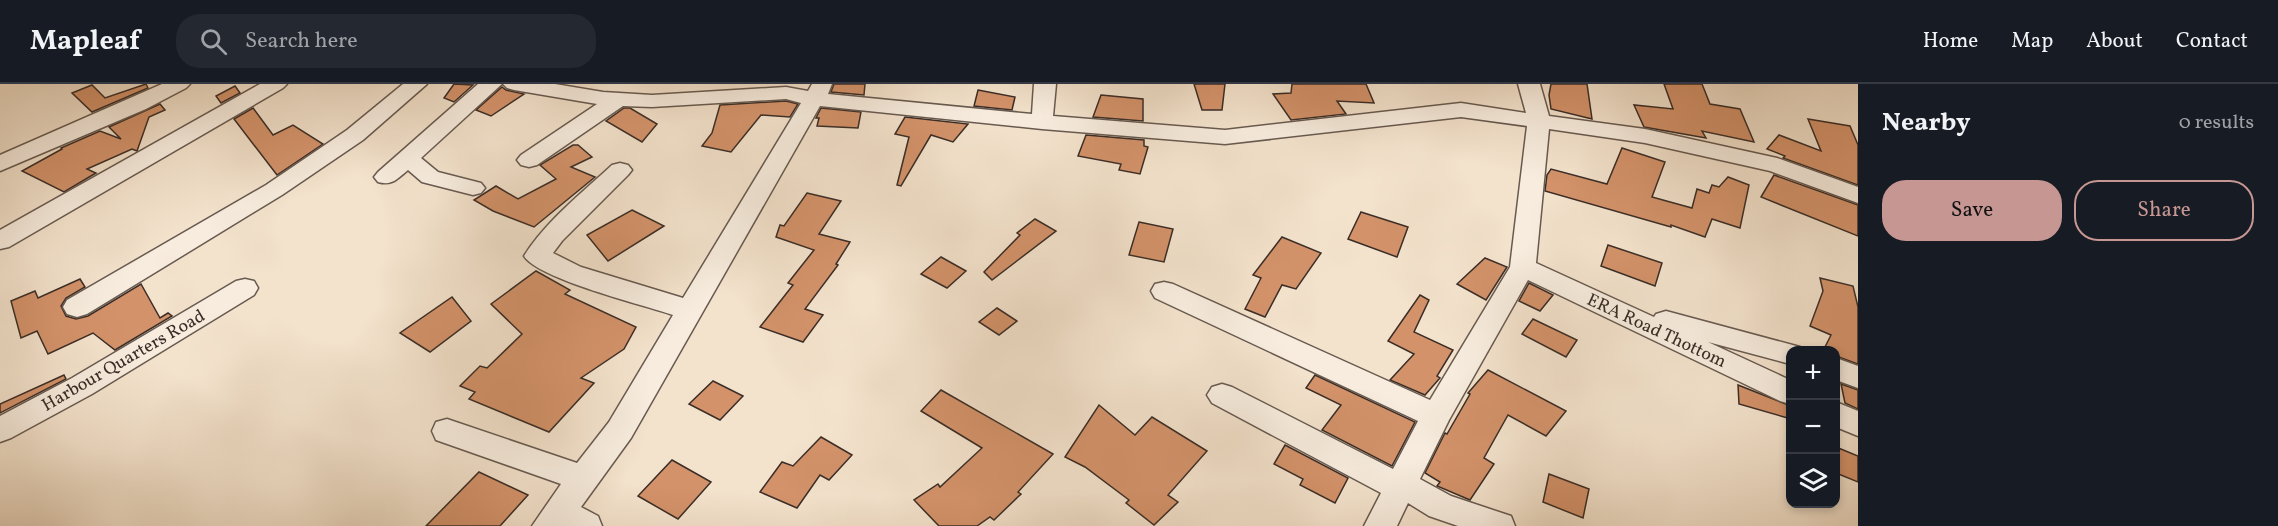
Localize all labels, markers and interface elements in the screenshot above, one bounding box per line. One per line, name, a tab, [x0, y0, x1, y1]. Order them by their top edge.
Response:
search box	[176, 14, 596, 68]
text: Mapleaf	[30, 22, 140, 61]
icon: search	[197, 25, 230, 58]
text: Search here	[245, 26, 358, 57]
text: Home	[1923, 27, 1978, 56]
text: Map	[2011, 27, 2053, 56]
text: About	[2086, 27, 2143, 56]
text: Contact	[2176, 27, 2248, 56]
text: Nearby	[1882, 105, 1971, 141]
text: 0 results	[2179, 109, 2254, 137]
button: Save	[1882, 180, 2062, 241]
button: Share	[2074, 180, 2254, 241]
street label: ERA Road Thottom	[1582, 288, 1730, 375]
street label: Harbour Quarters Road	[37, 304, 210, 418]
map controls	[1786, 346, 1840, 508]
button: +	[1786, 346, 1840, 400]
button: −	[1786, 400, 1840, 454]
button: layers	[1786, 454, 1840, 508]

